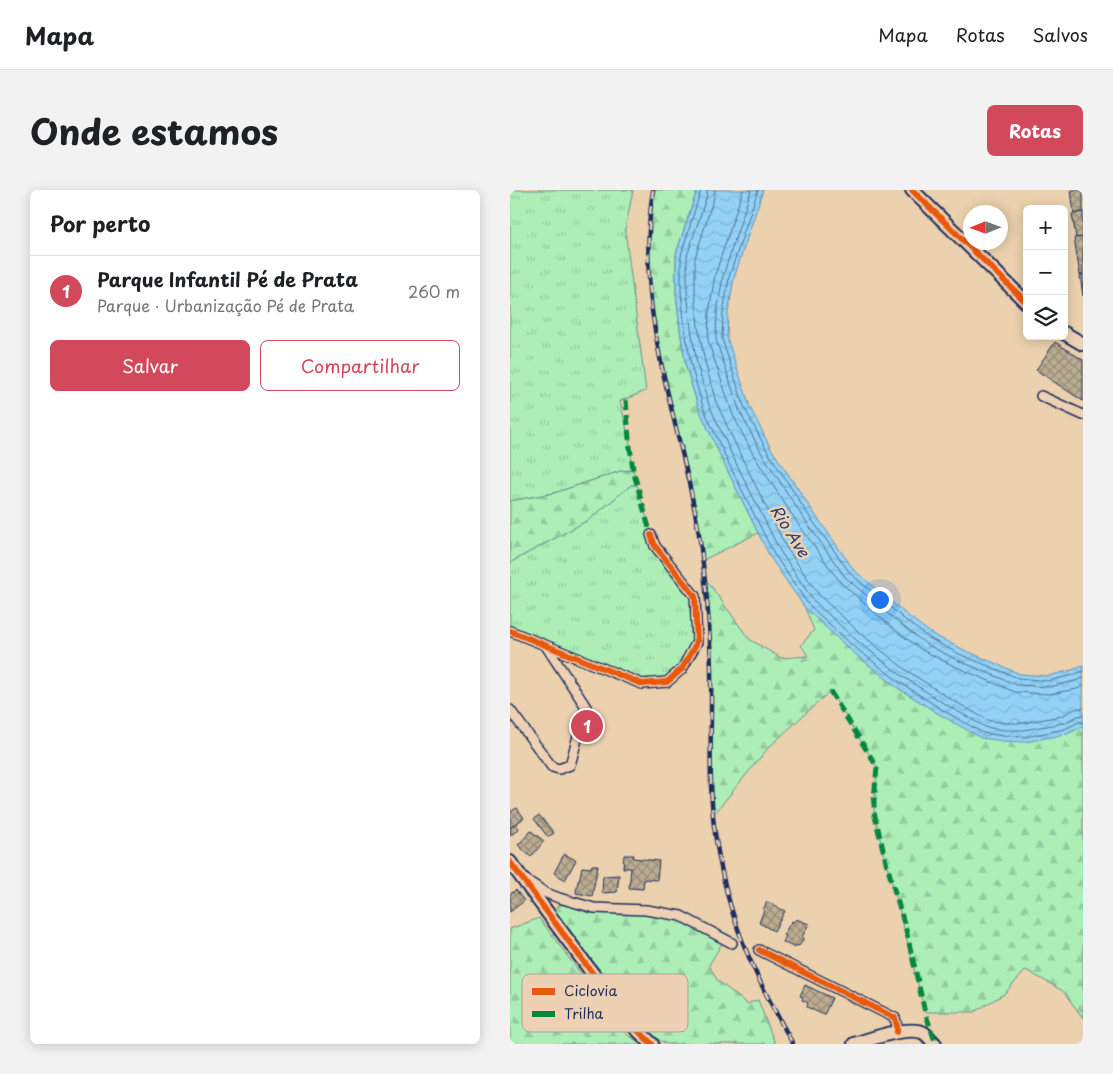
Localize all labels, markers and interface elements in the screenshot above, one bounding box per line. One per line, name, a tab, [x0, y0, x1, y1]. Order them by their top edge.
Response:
text: Mapa	[25, 17, 94, 53]
text: Mapa	[878, 21, 928, 48]
text: Rotas	[956, 21, 1005, 48]
text: Salvos	[1033, 21, 1088, 48]
text: Onde estamos	[30, 104, 278, 157]
button: Rotas	[987, 105, 1083, 156]
north arrow	[963, 205, 1008, 250]
map controls	[1023, 205, 1068, 340]
button: +	[1023, 205, 1068, 250]
text: Por perto	[50, 207, 150, 239]
button: −	[1023, 250, 1068, 295]
text: Parque Infantil Pé de Prata	[97, 265, 358, 293]
text: 1	[62, 279, 70, 303]
text: 260 m	[408, 279, 460, 303]
text: Parque · Urbanização Pé de Prata	[97, 293, 354, 317]
button: layers	[1023, 295, 1068, 340]
button: Salvar	[50, 340, 250, 391]
button: Compartilhar	[260, 340, 460, 391]
water label: Rio Ave	[765, 500, 817, 562]
your location	[867, 587, 893, 613]
pin: 1	[571, 707, 603, 745]
legend	[522, 974, 688, 1032]
text: Ciclovia	[564, 980, 617, 1001]
text: Trilha	[564, 1003, 604, 1024]

